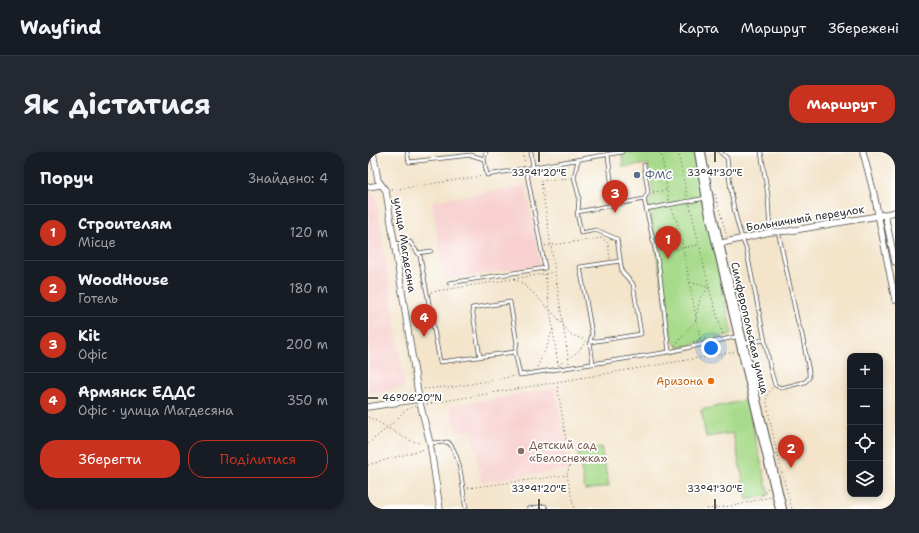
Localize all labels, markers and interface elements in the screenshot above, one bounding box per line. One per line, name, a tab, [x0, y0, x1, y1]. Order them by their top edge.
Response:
text: Wayfind	[20, 15, 101, 40]
text: Карта	[679, 19, 719, 37]
text: Маршрут	[741, 19, 806, 37]
text: Збережені	[828, 19, 899, 37]
text: Як дістатися	[24, 85, 211, 123]
button: Маршрут	[789, 85, 895, 123]
text: 33°41'20"E	[511, 166, 567, 179]
text: 33°41'30"E	[687, 166, 743, 179]
text: Поруч	[40, 167, 93, 189]
place label: ФМС	[645, 168, 672, 183]
text: Знайдено: 4	[248, 170, 328, 187]
marker: ФМС	[632, 170, 642, 180]
pin: 3	[602, 180, 628, 213]
street label: улица Магдесяна	[390, 197, 419, 294]
street label: Больничный переулок	[745, 202, 865, 235]
text: Строителям	[78, 214, 172, 234]
text: 1	[50, 224, 56, 241]
text: 120 m	[290, 224, 328, 241]
pin: 1	[655, 226, 681, 259]
text: Місце	[78, 234, 116, 251]
street label: Симферопольская улица	[727, 261, 772, 396]
text: WoodHouse	[78, 270, 169, 290]
text: 2	[48, 280, 58, 297]
text: 180 m	[289, 280, 328, 297]
text: Готель	[78, 290, 118, 307]
pin: 4	[411, 304, 437, 337]
text: Kit	[78, 326, 100, 346]
text: 3	[48, 336, 58, 353]
text: 200 m	[286, 336, 328, 353]
your location	[701, 338, 721, 358]
text: Офіс	[78, 346, 108, 363]
map controls	[847, 353, 883, 497]
button: +	[847, 353, 883, 389]
place label: Аризона	[656, 374, 703, 389]
marker: Аризона	[706, 376, 716, 386]
text: Армянск ЕДДС	[78, 382, 195, 402]
button: −	[847, 389, 883, 425]
text: 46°06'20"N	[382, 391, 442, 404]
text: 4	[48, 392, 58, 409]
text: 350 m	[287, 392, 328, 409]
text: Офіс · улица Магдесяна	[78, 402, 233, 419]
button: locate	[847, 425, 883, 461]
pin: 2	[778, 435, 804, 468]
place label: Детский сад «Белоснежка»	[529, 438, 607, 466]
button: Зберегти	[40, 440, 180, 478]
button: Поділитися	[188, 440, 328, 478]
marker: Детский сад «Белоснежка»	[516, 446, 526, 456]
button: layers	[847, 461, 883, 497]
text: 33°41'20"E	[511, 482, 567, 495]
text: 33°41'30"E	[687, 482, 743, 495]

